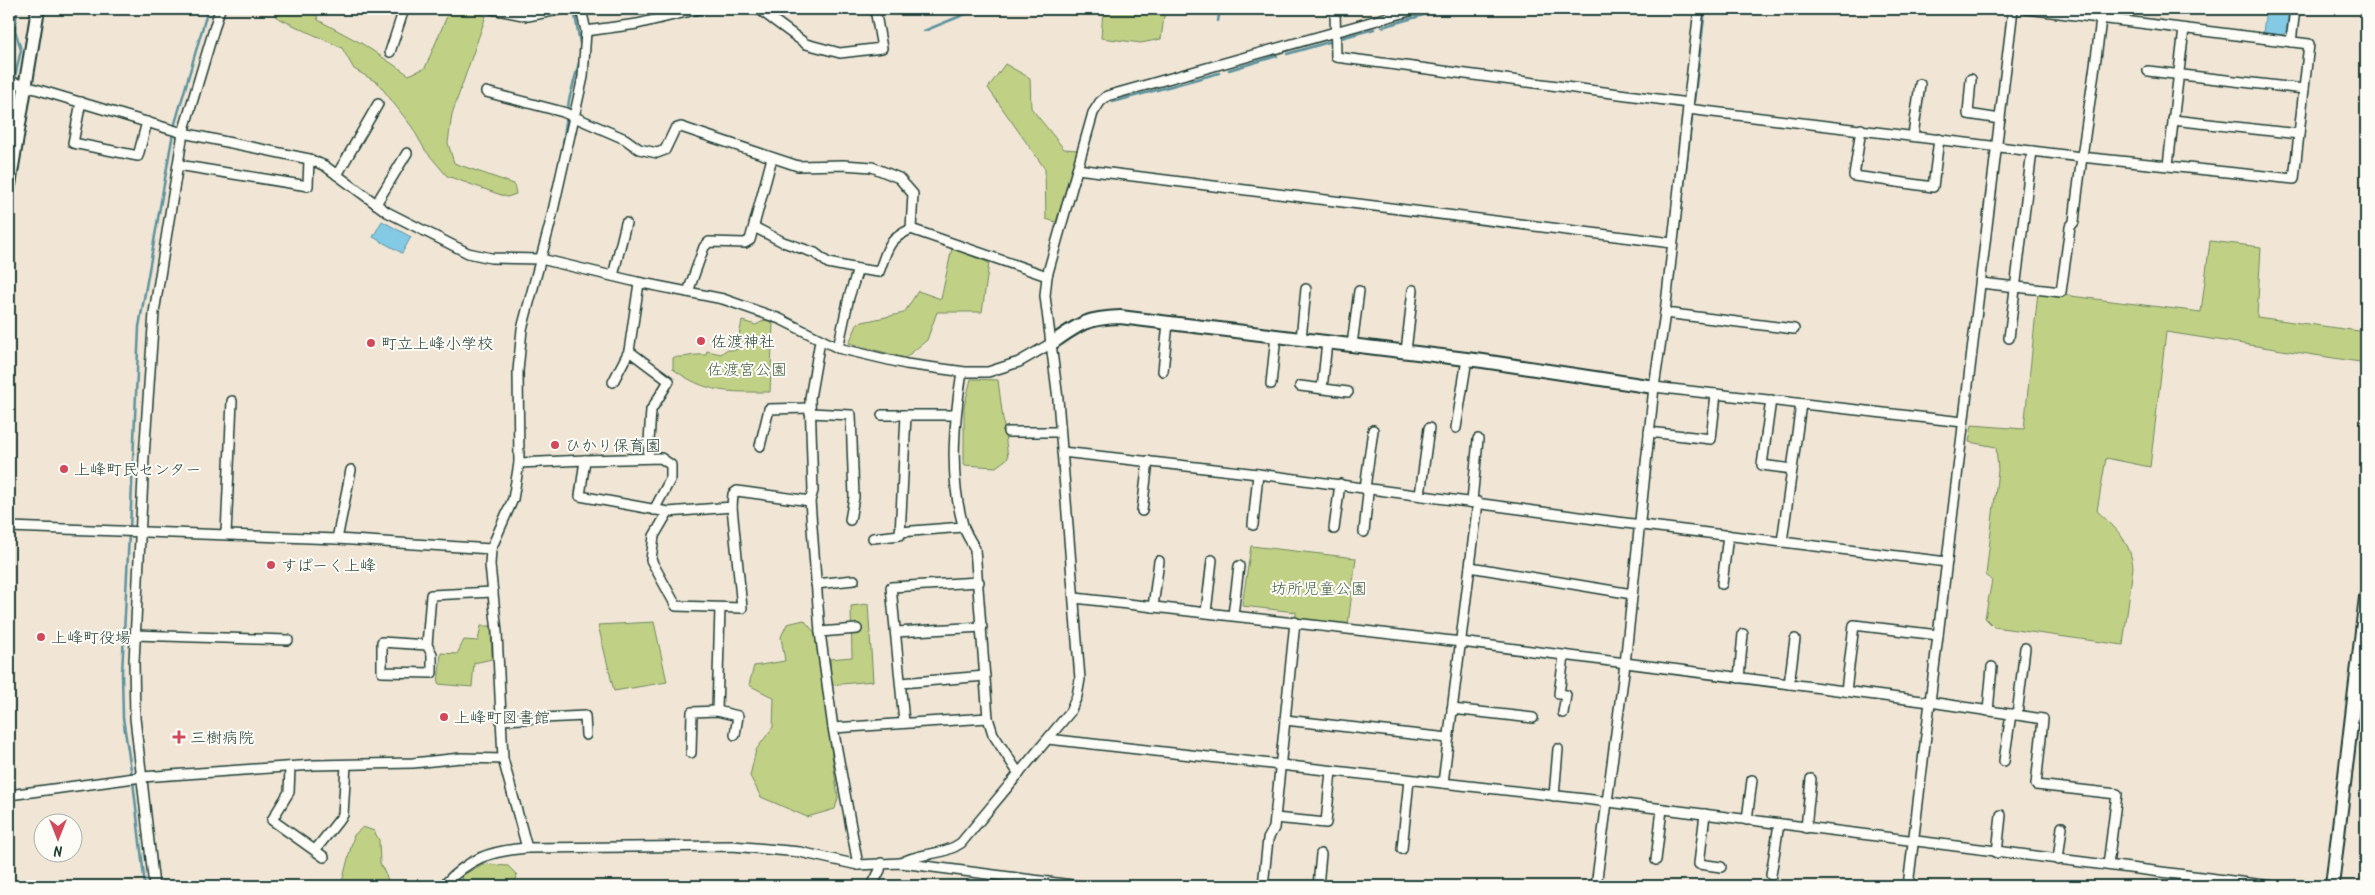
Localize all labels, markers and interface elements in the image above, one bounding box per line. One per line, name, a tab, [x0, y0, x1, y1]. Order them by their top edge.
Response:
place label: 佐渡神社	[711, 330, 775, 355]
place label: 町立上峰小学校	[381, 332, 493, 357]
marker: 佐渡神社	[695, 335, 707, 347]
marker: 町立上峰小学校	[365, 337, 377, 349]
park label: 佐渡宮公園	[707, 358, 787, 383]
place label: ひかり保育園	[565, 434, 661, 459]
marker: ひかり保育園	[549, 439, 561, 451]
place label: 上峰町民センター	[74, 458, 201, 483]
marker: 上峰町民センター	[58, 463, 70, 475]
place label: すぱーく上峰	[281, 554, 376, 579]
marker: すぱーく上峰	[265, 559, 277, 571]
park label: 坊所児童公園	[1271, 577, 1367, 602]
place label: 上峰町役場	[51, 626, 131, 651]
marker: 上峰町役場	[35, 631, 47, 643]
place label: 上峰町図書館	[454, 706, 550, 731]
marker: 上峰町図書館	[438, 711, 450, 723]
place label: 三樹病院	[190, 726, 254, 751]
marker: 三樹病院	[172, 730, 186, 744]
north arrow	[32, 812, 82, 862]
text: N	[53, 839, 62, 861]

